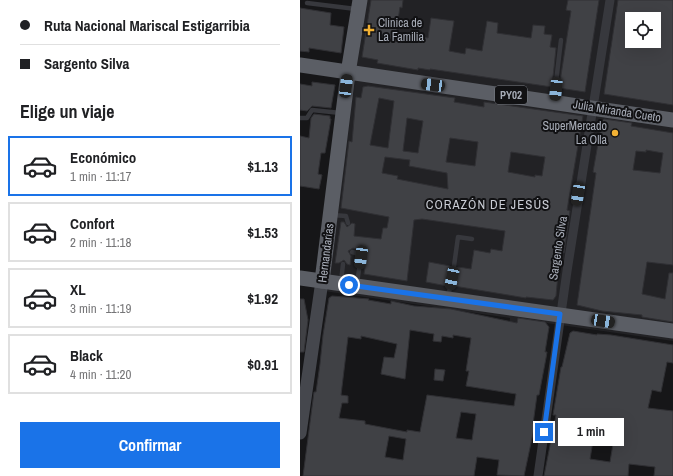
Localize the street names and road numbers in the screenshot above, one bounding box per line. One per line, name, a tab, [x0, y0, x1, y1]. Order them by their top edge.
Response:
road number: PY02	[495, 86, 527, 104]
street label: Julia Miranda Cueto	[572, 96, 662, 126]
street label: Sargento Silva	[545, 214, 571, 281]
street label: Hernandarias	[314, 222, 338, 284]

